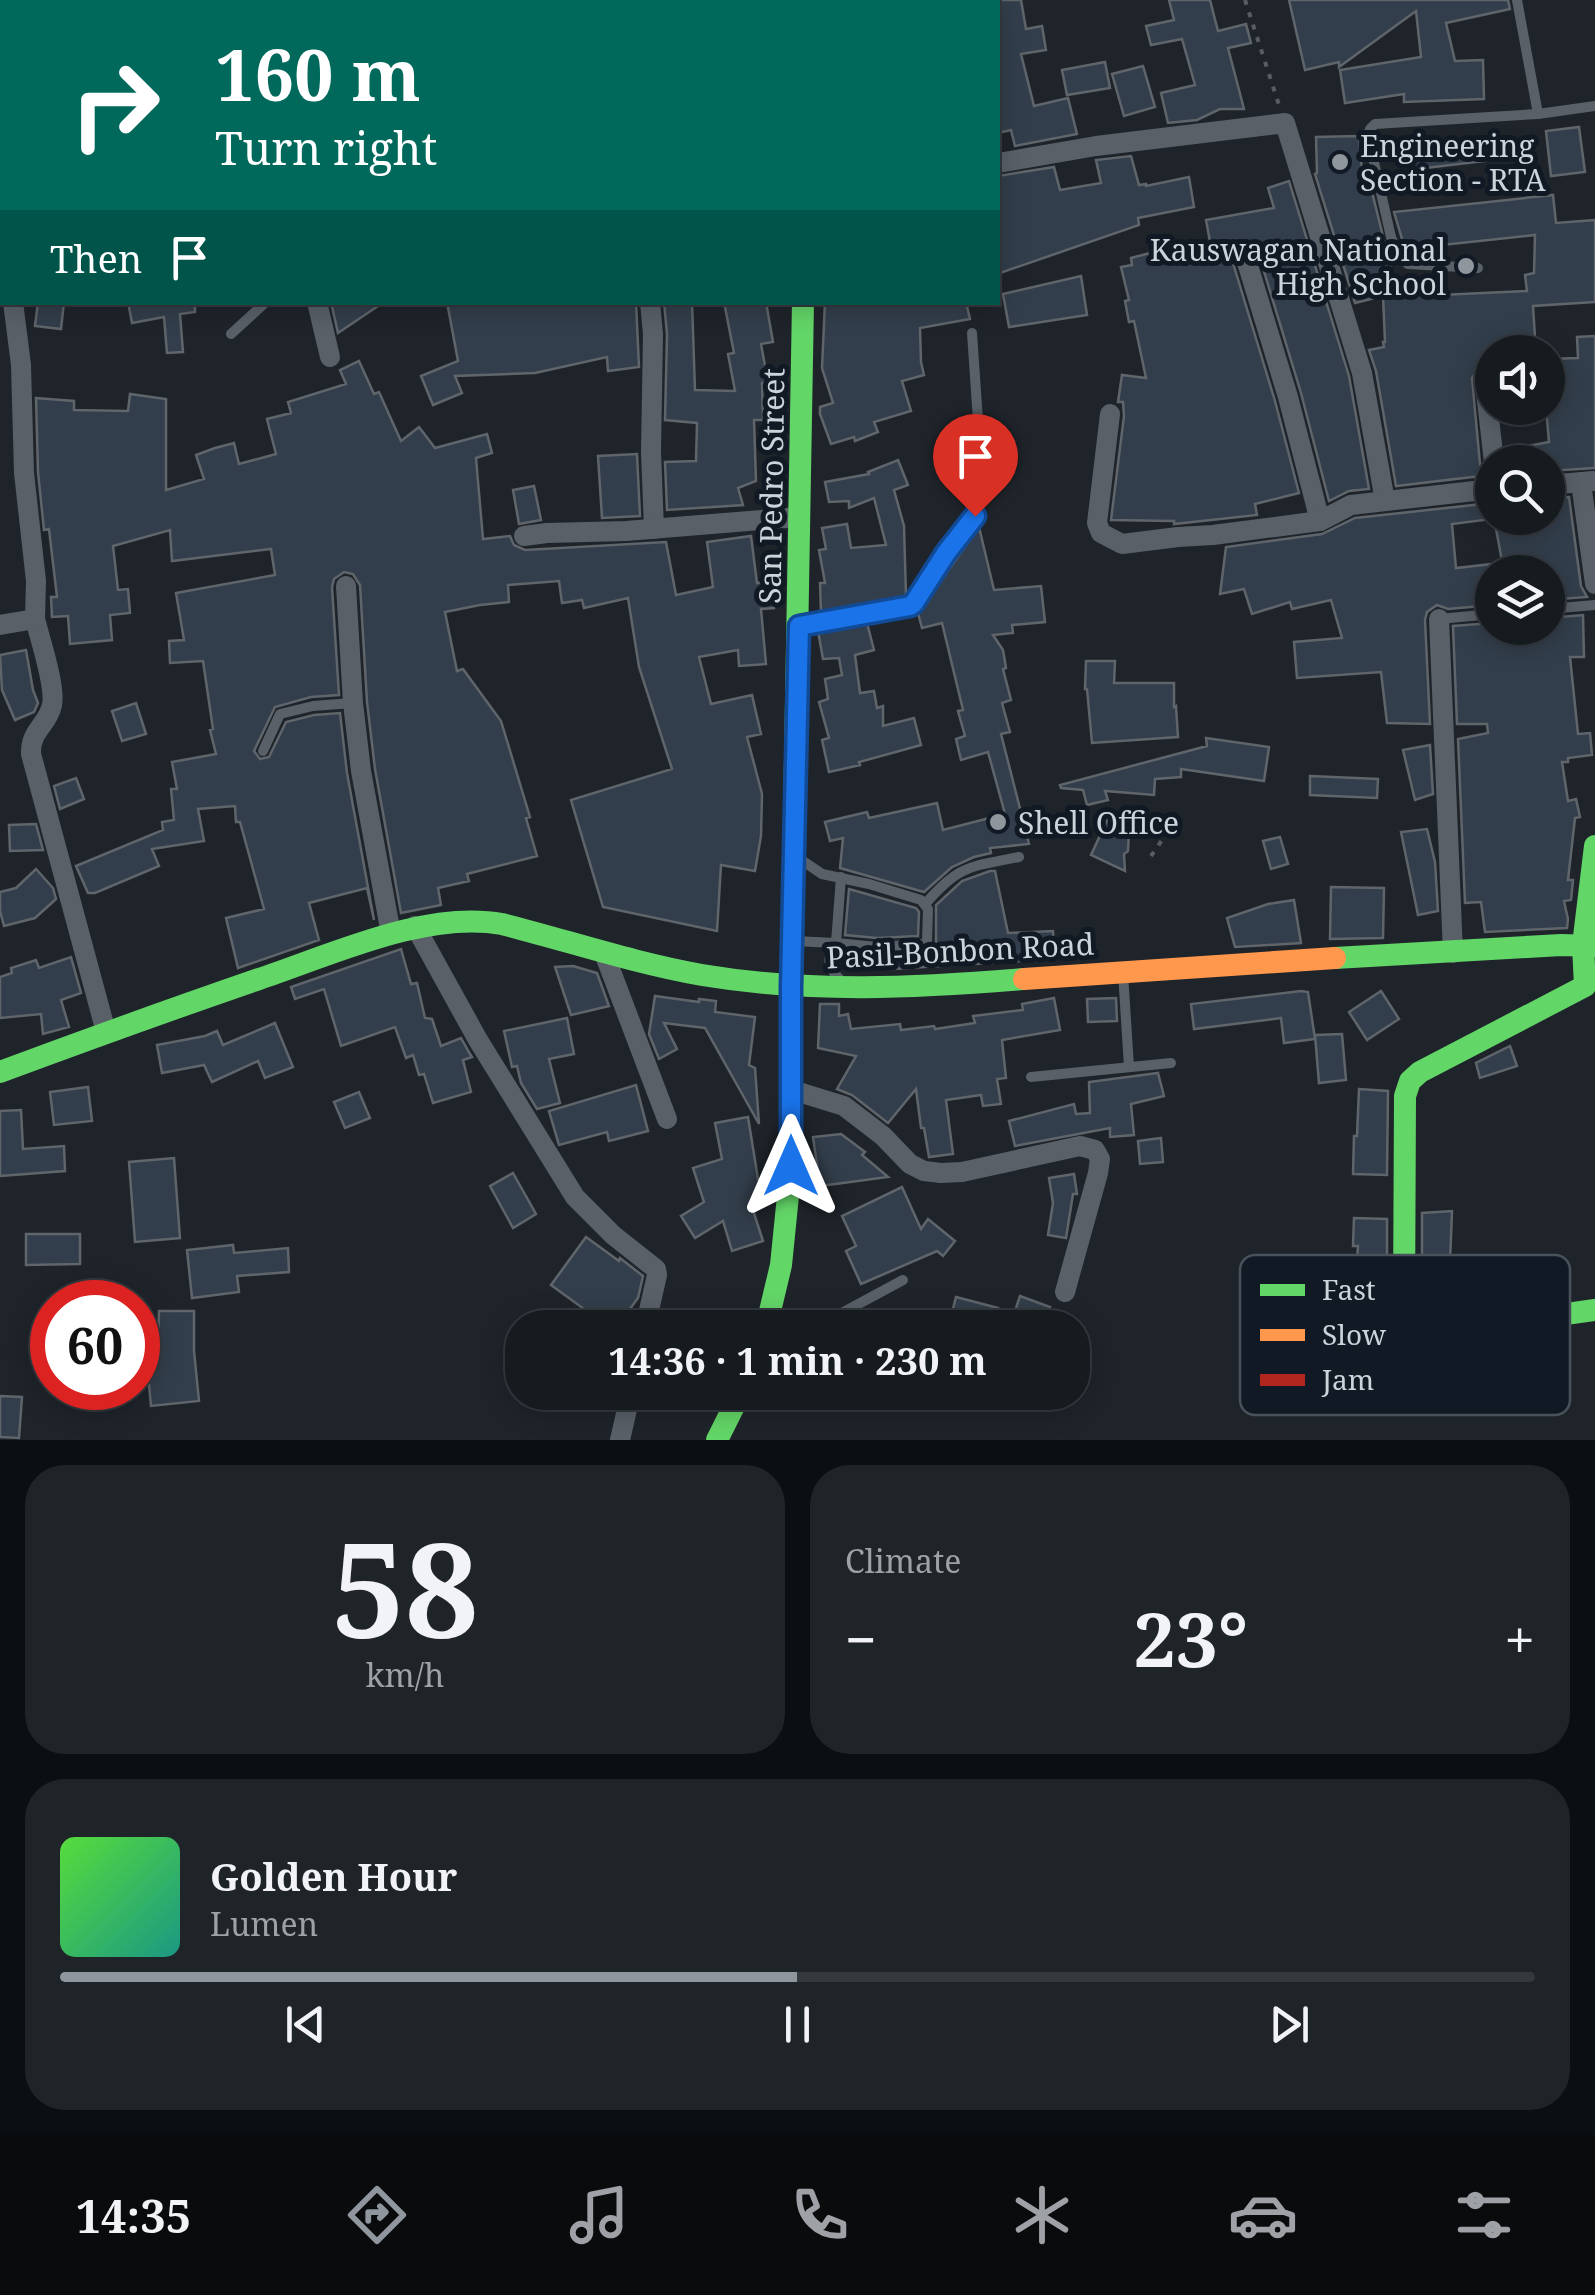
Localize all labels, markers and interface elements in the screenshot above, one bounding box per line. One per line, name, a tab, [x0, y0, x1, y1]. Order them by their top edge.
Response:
text: 160 m	[215, 26, 421, 122]
icon: right	[50, 40, 180, 170]
text: Turn right	[215, 117, 437, 178]
place label: Engineering Section - RTA	[1360, 125, 1547, 200]
marker: Engineering Section - RTA	[1329, 151, 1351, 173]
place label: Kauswagan National High School	[1150, 229, 1446, 304]
icon: arrive	[162, 230, 217, 285]
text: Then	[50, 232, 142, 284]
marker: Kauswagan National High School	[1455, 255, 1477, 277]
map controls	[1475, 335, 1565, 645]
button: sound	[1475, 335, 1565, 425]
street label: San Pedro Street	[748, 368, 794, 604]
pin	[933, 414, 1018, 517]
icon: arrive	[948, 429, 1003, 484]
button: search	[1475, 445, 1565, 535]
button: layers	[1475, 555, 1565, 645]
place label: Shell Office	[1018, 802, 1179, 843]
marker: Shell Office	[987, 811, 1009, 833]
street label: Pasil-Bonbon Road	[825, 923, 1095, 977]
position arrow	[739, 1114, 843, 1218]
legend	[1240, 1255, 1570, 1415]
text: Fast	[1322, 1270, 1376, 1308]
speed limit sign: 60	[30, 1280, 160, 1410]
text: Slow	[1322, 1315, 1387, 1353]
text: 14:36 · 1 min · 230 m	[608, 1334, 987, 1386]
text: Jam	[1321, 1360, 1374, 1398]
text: 58	[332, 1499, 478, 1676]
text: Climate	[845, 1539, 961, 1582]
text: 23°	[1133, 1587, 1248, 1689]
text: −	[845, 1601, 877, 1676]
text: +	[1504, 1601, 1535, 1676]
text: km/h	[366, 1653, 444, 1696]
text: Golden Hour	[210, 1850, 457, 1902]
text: Lumen	[210, 1902, 318, 1945]
icon: previous	[278, 1997, 333, 2052]
icon: pause	[770, 1997, 825, 2052]
icon: next	[1262, 1997, 1317, 2052]
icon: directions	[342, 2180, 412, 2250]
icon: music	[564, 2180, 634, 2250]
icon: phone	[785, 2180, 855, 2250]
icon: climate	[1007, 2180, 1077, 2250]
icon: car	[1228, 2180, 1298, 2250]
icon: filters	[1449, 2180, 1519, 2250]
text: 14:35	[76, 2185, 191, 2246]

